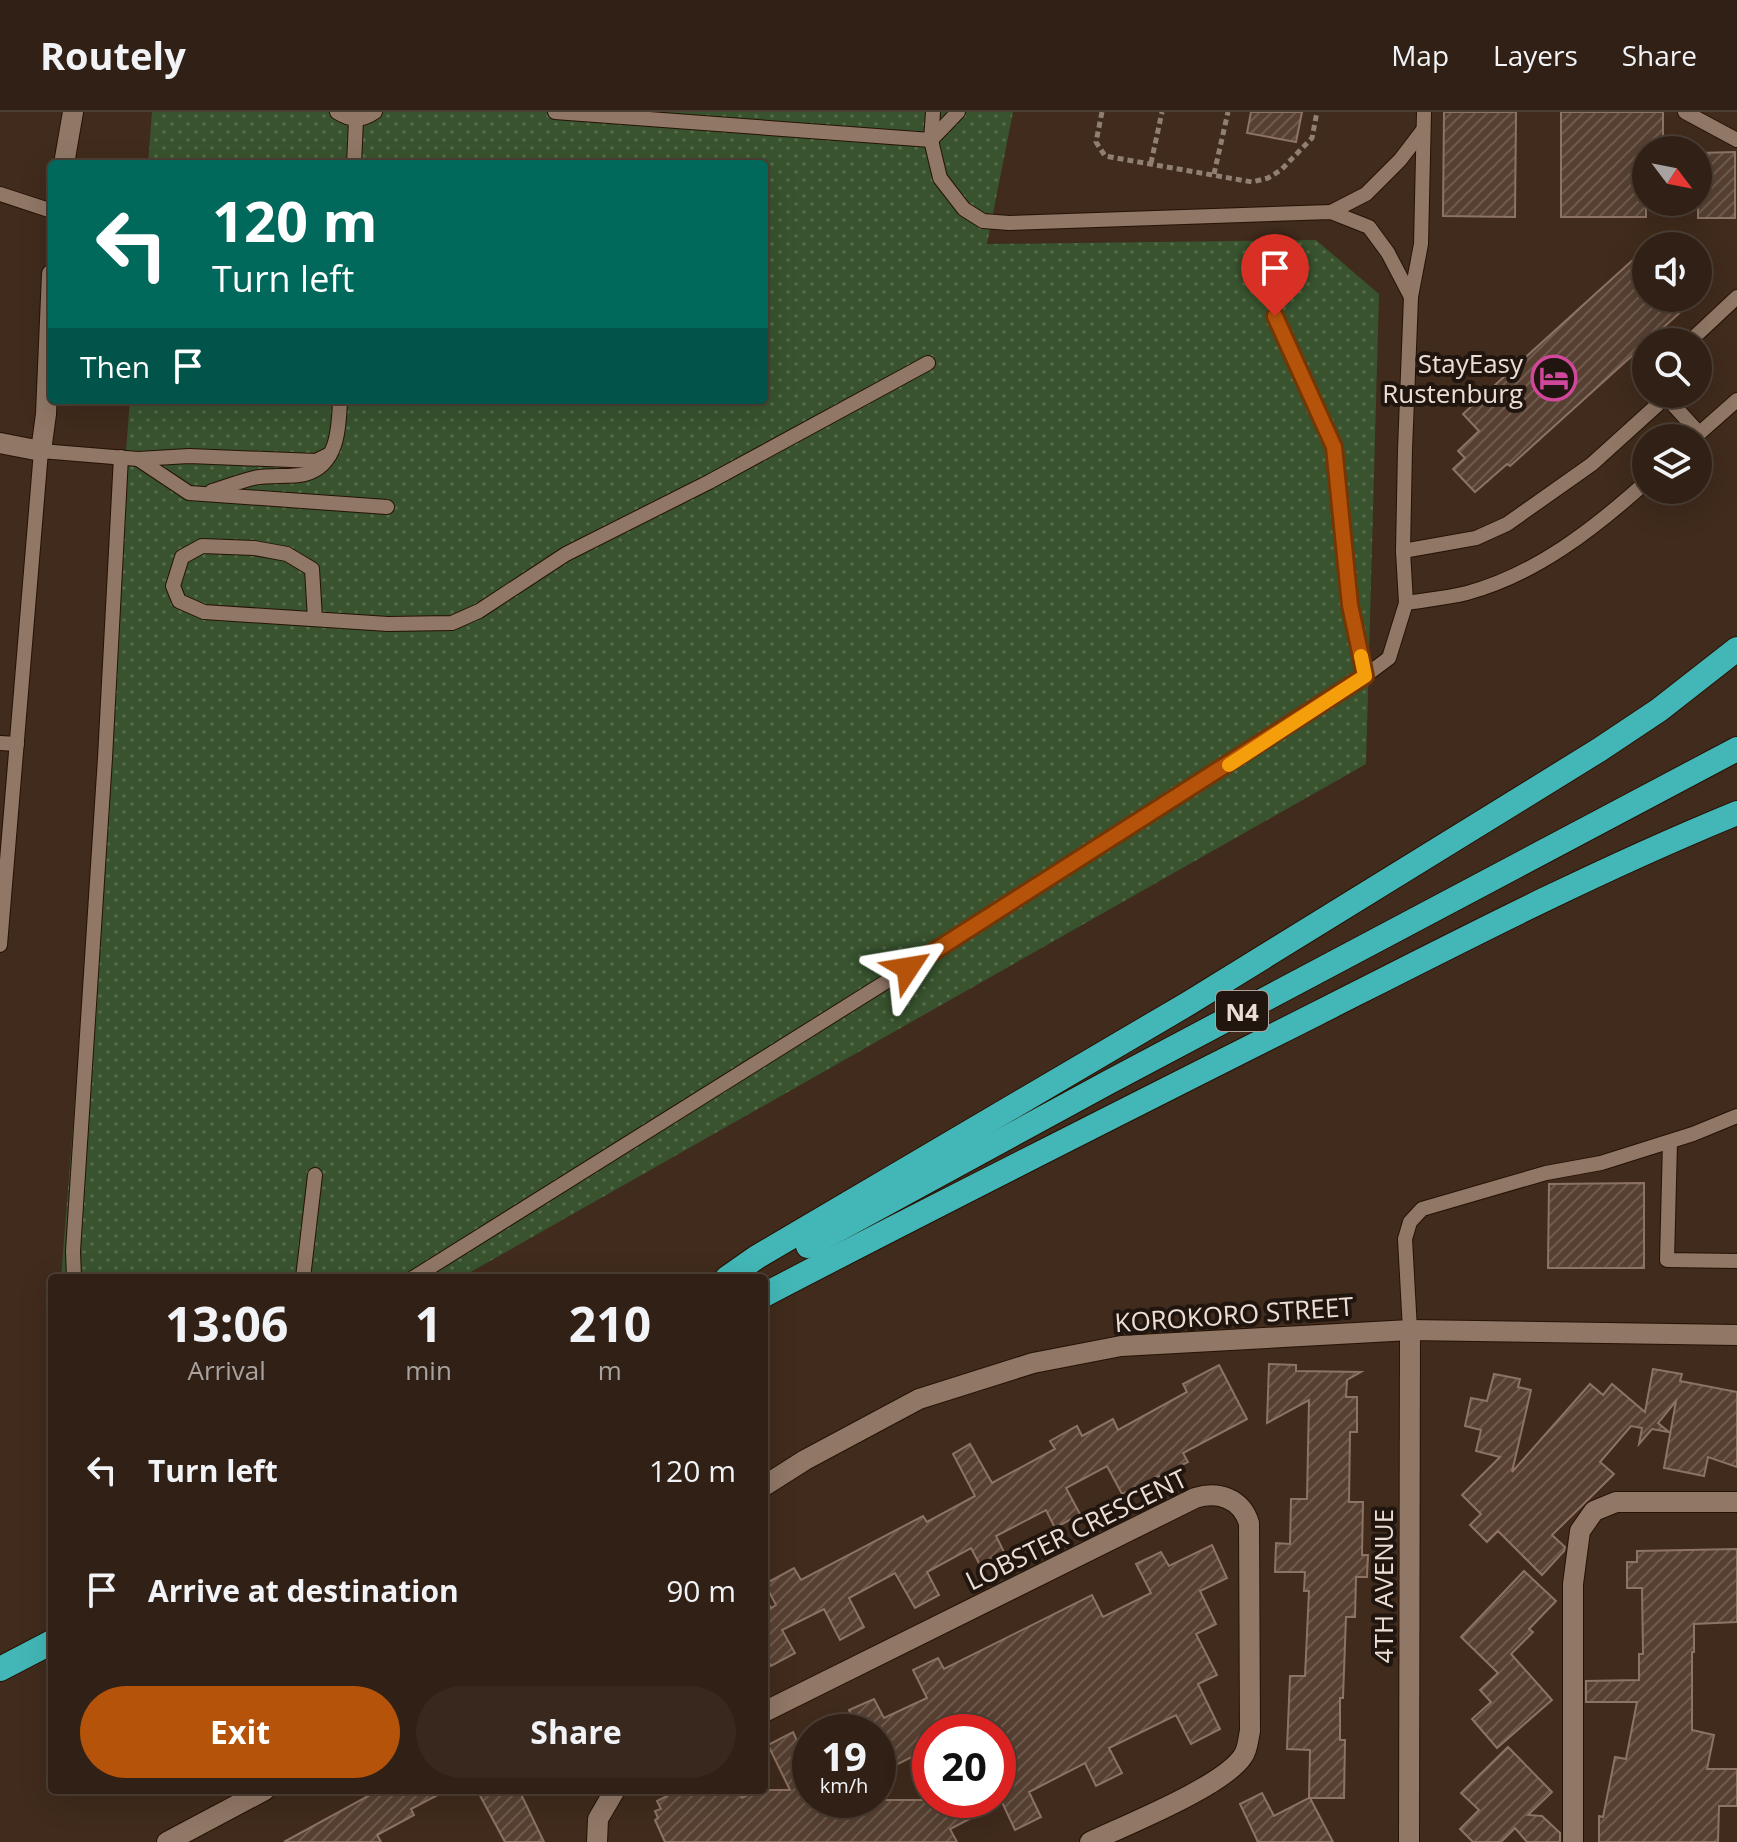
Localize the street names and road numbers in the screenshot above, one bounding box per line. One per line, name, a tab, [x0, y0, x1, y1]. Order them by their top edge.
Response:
road number: N4	[1216, 991, 1268, 1031]
street label: KOROKORO STREET	[1113, 1288, 1355, 1340]
street label: LOBSTER CRESCENT	[959, 1459, 1193, 1598]
street label: 4TH AVENUE	[1365, 1509, 1401, 1663]

